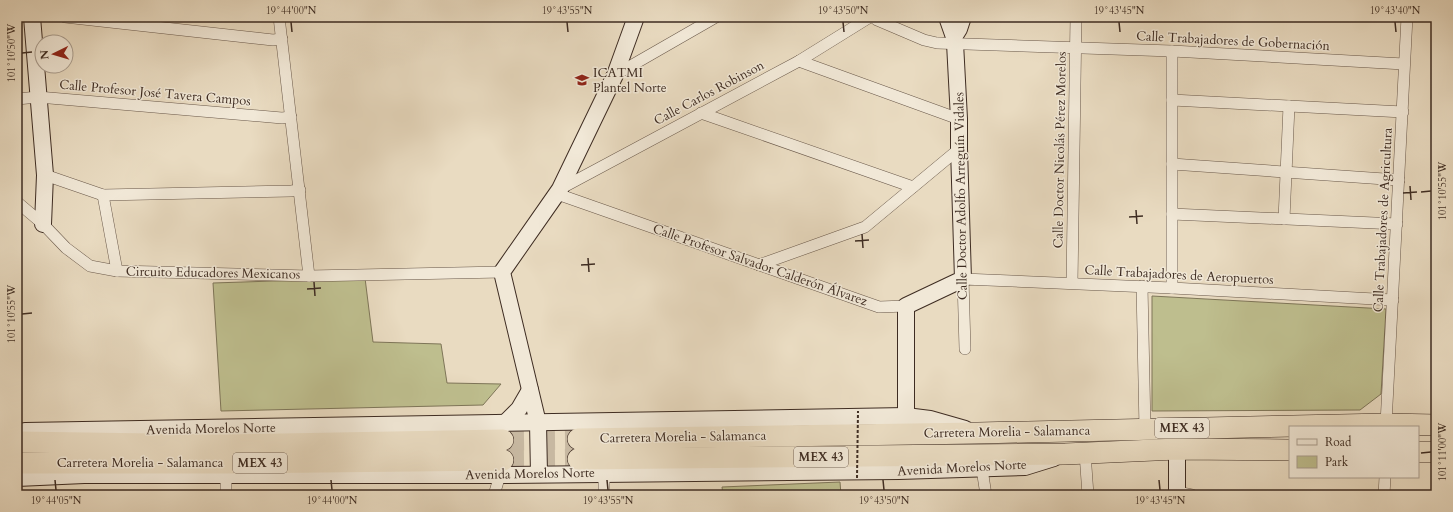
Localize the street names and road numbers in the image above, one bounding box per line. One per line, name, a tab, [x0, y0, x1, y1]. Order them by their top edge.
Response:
street label: Calle Trabajadores de Gobernación	[1136, 27, 1331, 55]
street label: Calle Doctor Nicolás Pérez Morelos	[1049, 51, 1071, 249]
street label: Calle Carlos Robinson	[651, 56, 768, 130]
street label: Calle Profesor José Tavera Campos	[59, 76, 251, 110]
street label: Calle Doctor Adolfo Arreguín Vidales	[950, 92, 972, 300]
street label: Calle Trabajadores de Agricultura	[1369, 127, 1397, 313]
street label: Calle Profesor Salvador Calderón Álvarez	[650, 220, 870, 310]
street label: Calle Trabajadores de Aeropuertos	[1084, 261, 1274, 289]
street label: Circuito Educadores Mexicanos	[126, 262, 300, 284]
road number: MEX 43	[1155, 418, 1209, 438]
street label: Avenida Morelos Norte	[146, 419, 276, 439]
street label: Carretera Morelia - Salamanca	[924, 422, 1091, 442]
street label: Carretera Morelia - Salamanca	[600, 427, 767, 447]
road number: MEX 43	[794, 447, 848, 467]
road number: MEX 43	[233, 453, 287, 473]
street label: Carretera Morelia - Salamanca	[57, 454, 224, 472]
street label: Avenida Morelos Norte	[897, 456, 1027, 480]
street label: Avenida Morelos Norte	[465, 464, 595, 484]

